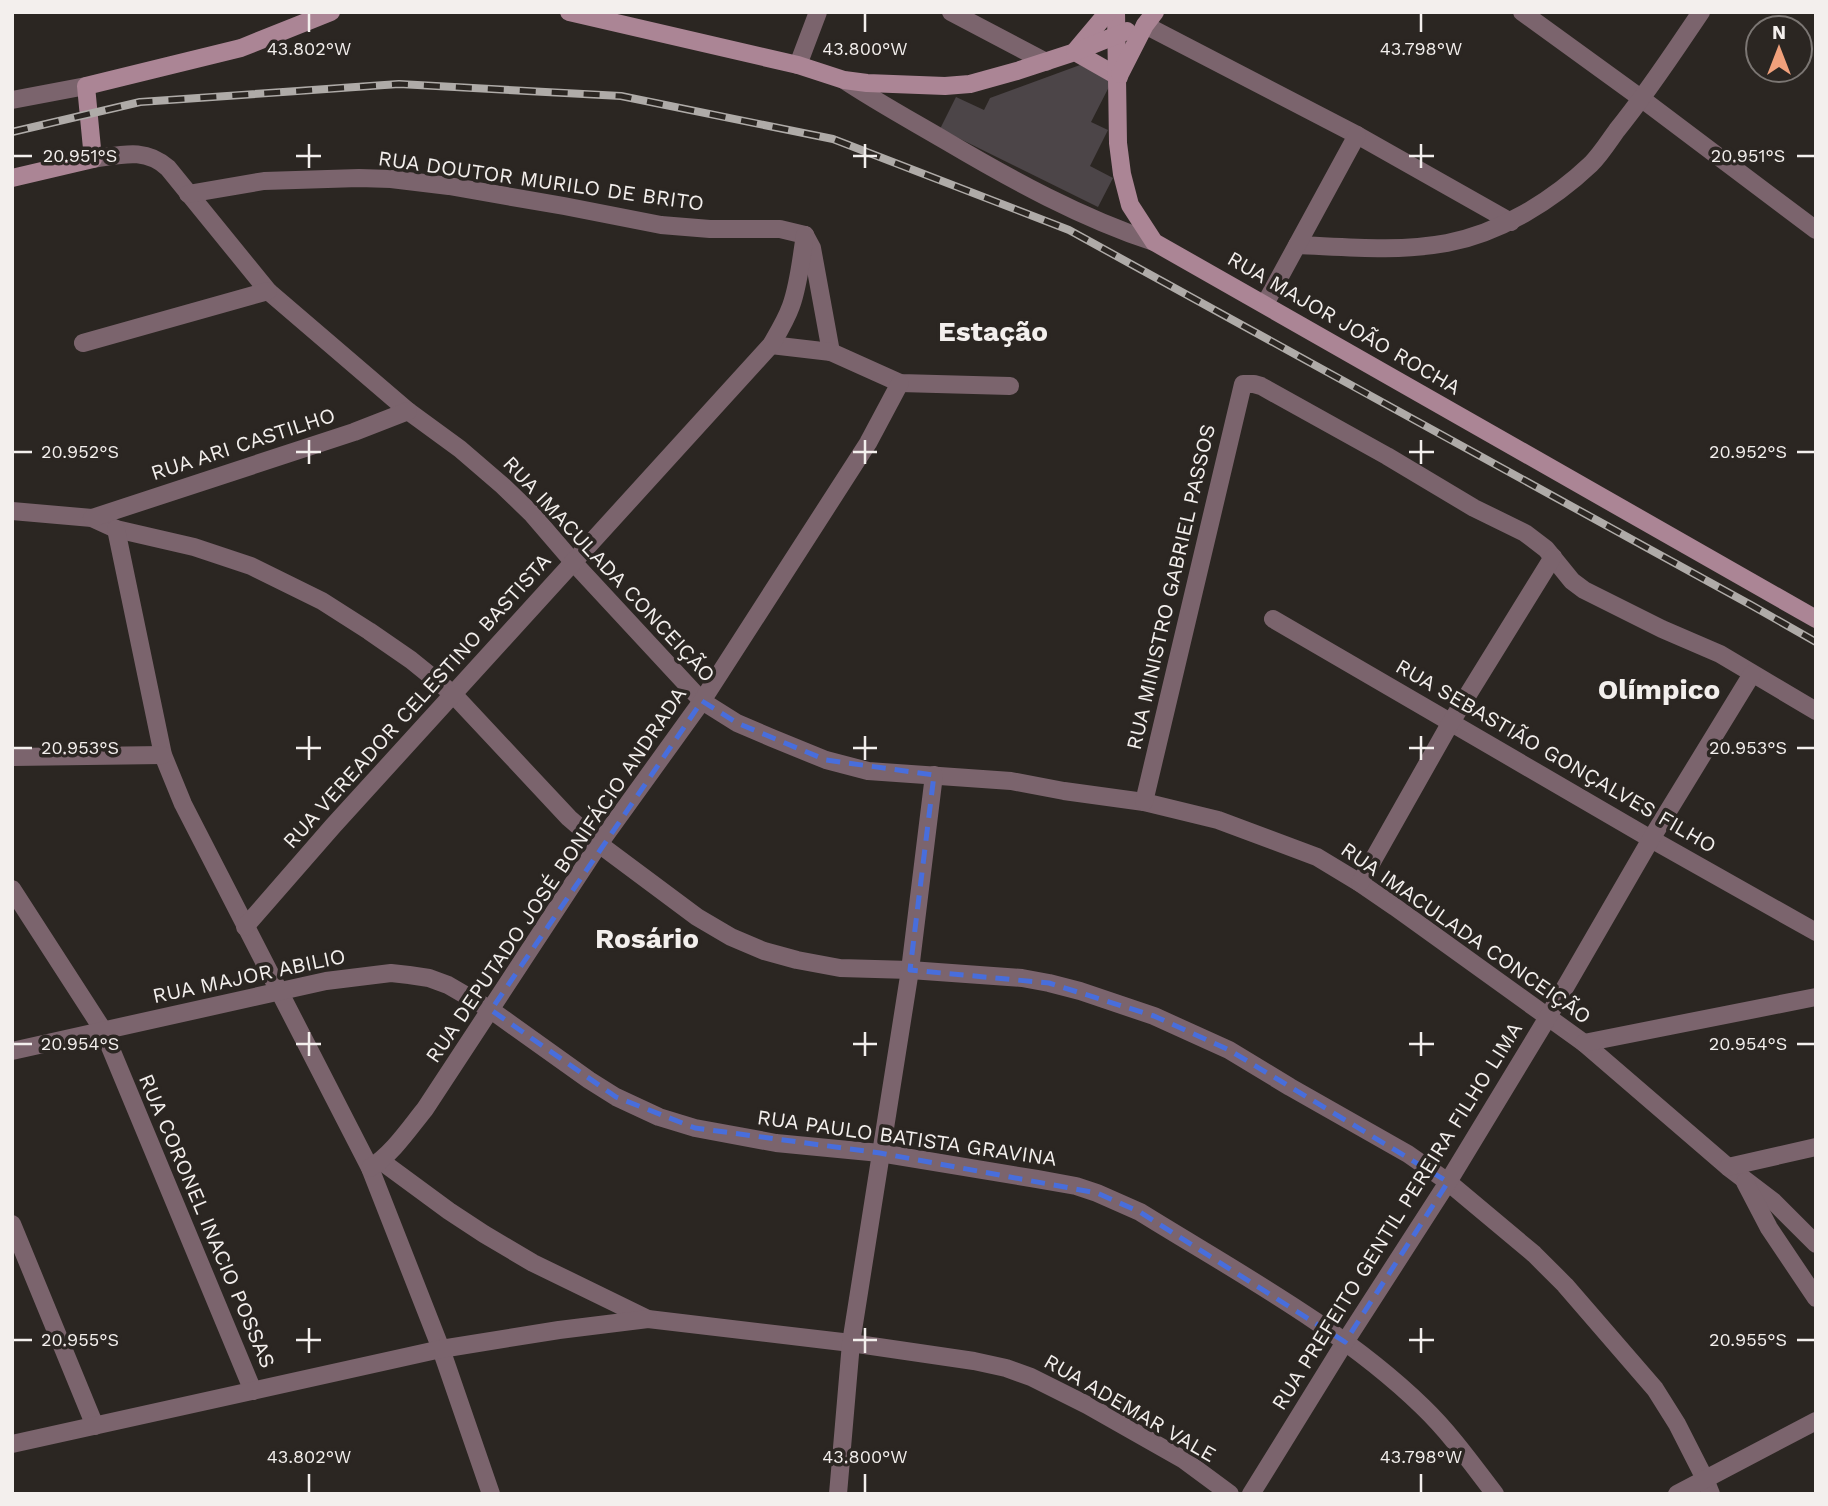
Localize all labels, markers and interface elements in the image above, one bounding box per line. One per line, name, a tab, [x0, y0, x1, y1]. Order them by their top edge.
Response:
north arrow	[1744, 14, 1814, 84]
text: N	[1772, 21, 1786, 44]
text: 43.802°W	[267, 38, 351, 59]
text: 43.800°W	[822, 38, 908, 59]
text: 43.798°W	[1380, 38, 1462, 59]
text: 20.951°S	[43, 145, 117, 166]
street label: RUA DOUTOR MURILO DE BRITO	[377, 145, 706, 216]
text: 20.951°S	[1711, 145, 1785, 166]
street label: RUA MAJOR JOÃO ROCHA	[1223, 245, 1465, 400]
district label: Estação	[938, 315, 1048, 348]
street label: RUA ARI CASTILHO	[147, 402, 338, 485]
street label: RUA MINISTRO GABRIEL PASSOS	[1121, 422, 1220, 752]
text: 20.952°S	[41, 441, 119, 462]
text: 20.952°S	[1709, 441, 1787, 462]
street label: RUA IMACULADA CONCEIÇÃO	[498, 451, 721, 687]
street label: RUA VEREADOR CELESTINO BASTISTA	[277, 548, 556, 853]
street label: RUA SEBASTIÃO GONÇALVES FILHO	[1392, 653, 1721, 858]
district label: Olímpico	[1598, 673, 1720, 706]
street label: RUA DEPUTADO JOSÉ BONIFÁCIO ANDRADA	[420, 682, 691, 1067]
text: 20.953°S	[41, 737, 119, 758]
text: 20.953°S	[1709, 737, 1787, 758]
street label: RUA IMACULADA CONCEIÇÃO	[1336, 836, 1596, 1029]
district label: Rosário	[595, 922, 699, 955]
street label: RUA MAJOR ABILIO	[150, 943, 348, 1008]
street label: RUA PREFEITO GENTIL PEREIRA FILHO LIMA	[1266, 1017, 1527, 1414]
text: 20.954°S	[41, 1033, 119, 1054]
text: 20.954°S	[1709, 1033, 1787, 1054]
street label: RUA CORONEL INACIO POSSAS	[134, 1070, 281, 1372]
street label: RUA PAULO BATISTA GRAVINA	[756, 1104, 1059, 1171]
text: 20.955°S	[41, 1329, 119, 1350]
text: 20.955°S	[1709, 1329, 1787, 1350]
street label: RUA ADEMAR VALE	[1040, 1348, 1221, 1467]
text: 43.802°W	[267, 1446, 351, 1467]
text: 43.800°W	[822, 1446, 908, 1467]
text: 43.798°W	[1380, 1446, 1462, 1467]

